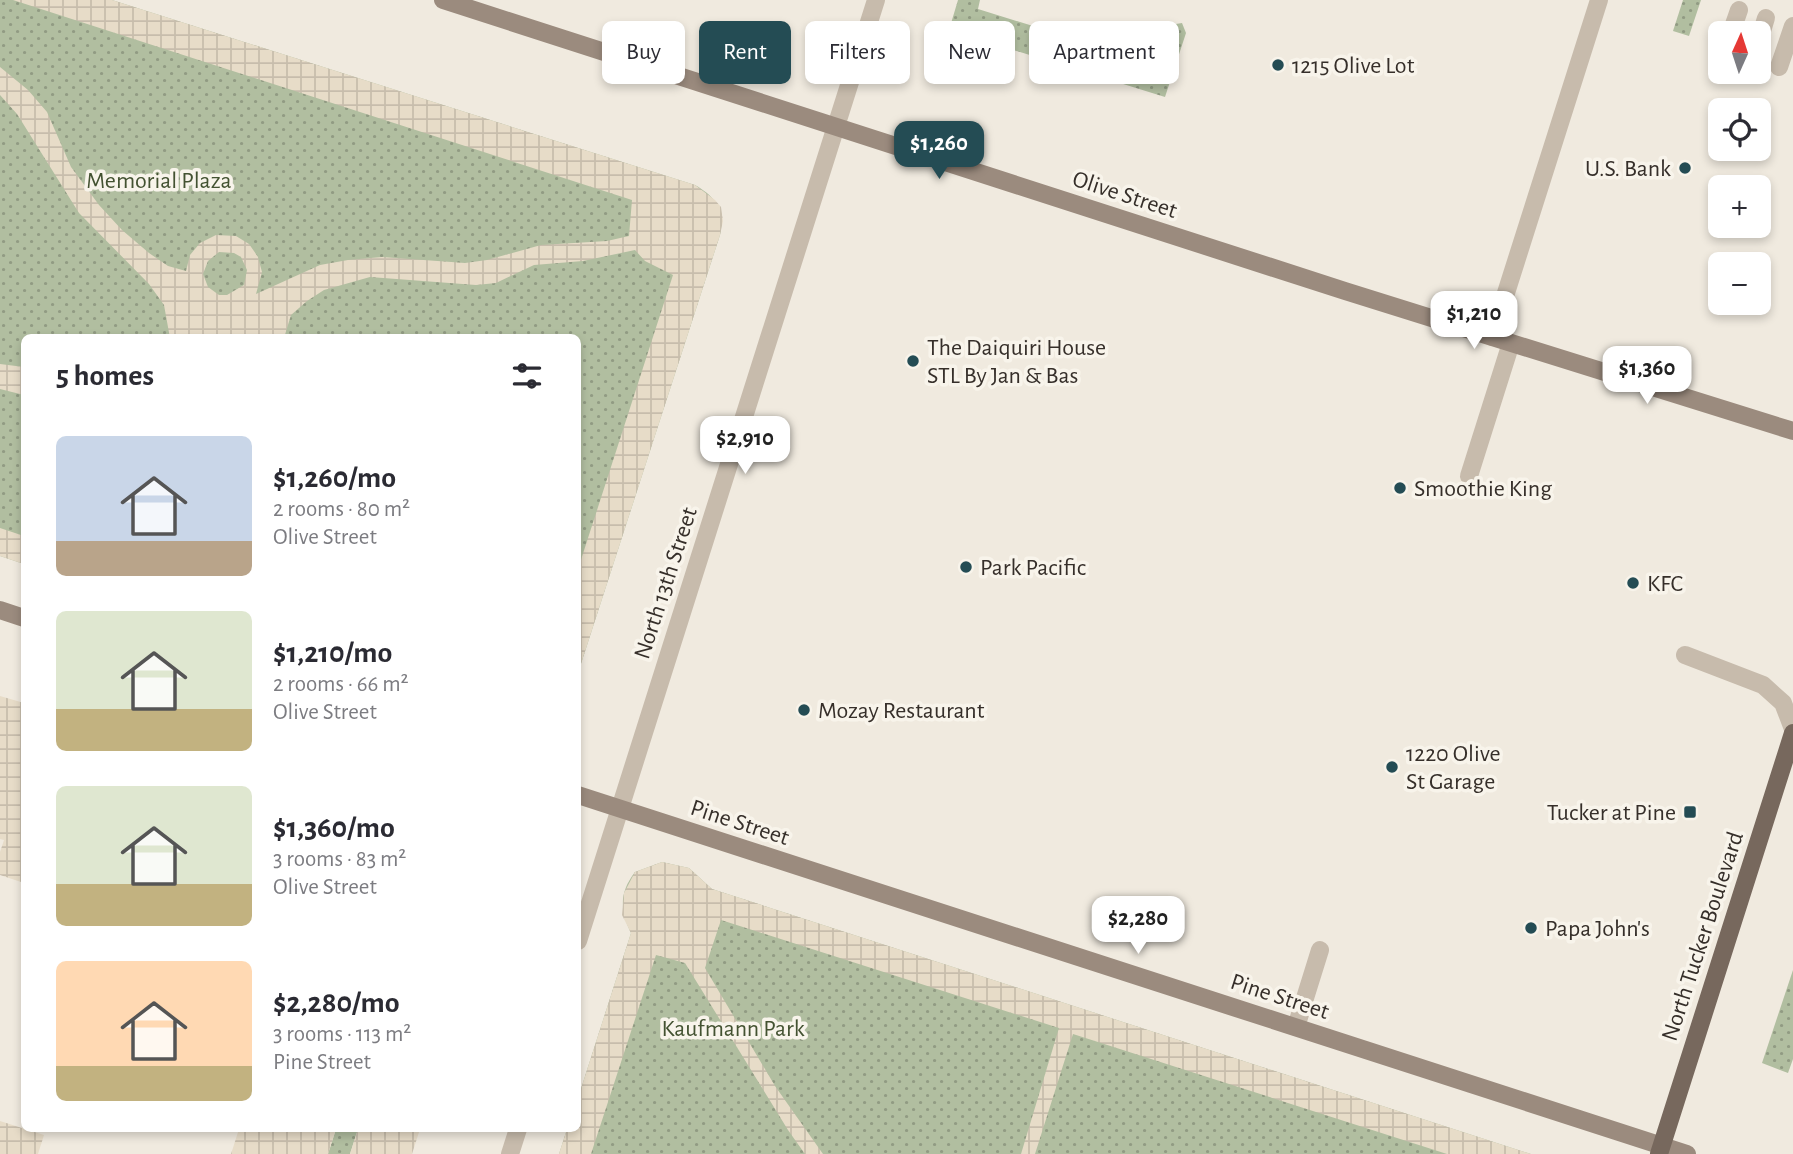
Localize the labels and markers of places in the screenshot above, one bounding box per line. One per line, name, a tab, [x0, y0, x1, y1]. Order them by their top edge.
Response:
place label: 1215 Olive Lot	[1292, 54, 1415, 78]
marker: 1215 Olive Lot	[1270, 57, 1286, 73]
pin: $1,260	[882, 122, 996, 181]
place label: U.S. Bank	[1585, 157, 1671, 181]
marker: U.S. Bank	[1677, 160, 1693, 176]
pin: $1,210	[1417, 292, 1531, 351]
place label: The Daiquiri House STL By Jan & Bas	[927, 336, 1106, 388]
pin: $1,360	[1590, 346, 1704, 406]
marker: The Daiquiri House STL By Jan & Bas	[905, 353, 921, 369]
pin: $2,910	[688, 416, 802, 476]
place label: Smoothie King	[1414, 477, 1552, 501]
marker: Smoothie King	[1392, 480, 1408, 496]
place label: Park Pacific	[980, 556, 1086, 580]
marker: Park Pacific	[958, 559, 974, 575]
place label: KFC	[1647, 572, 1683, 596]
marker: KFC	[1625, 575, 1641, 591]
place label: Mozay Restaurant	[818, 699, 985, 723]
marker: Mozay Restaurant	[796, 702, 812, 718]
place label: 1220 Olive St Garage	[1406, 742, 1501, 794]
marker: 1220 Olive St Garage	[1384, 759, 1400, 775]
place label: Tucker at Pine	[1547, 801, 1676, 825]
marker: Tucker at Pine	[1682, 804, 1698, 820]
pin: $2,280	[1081, 897, 1195, 956]
place label: Papa John's	[1545, 917, 1650, 941]
marker: Papa John's	[1523, 920, 1539, 936]

